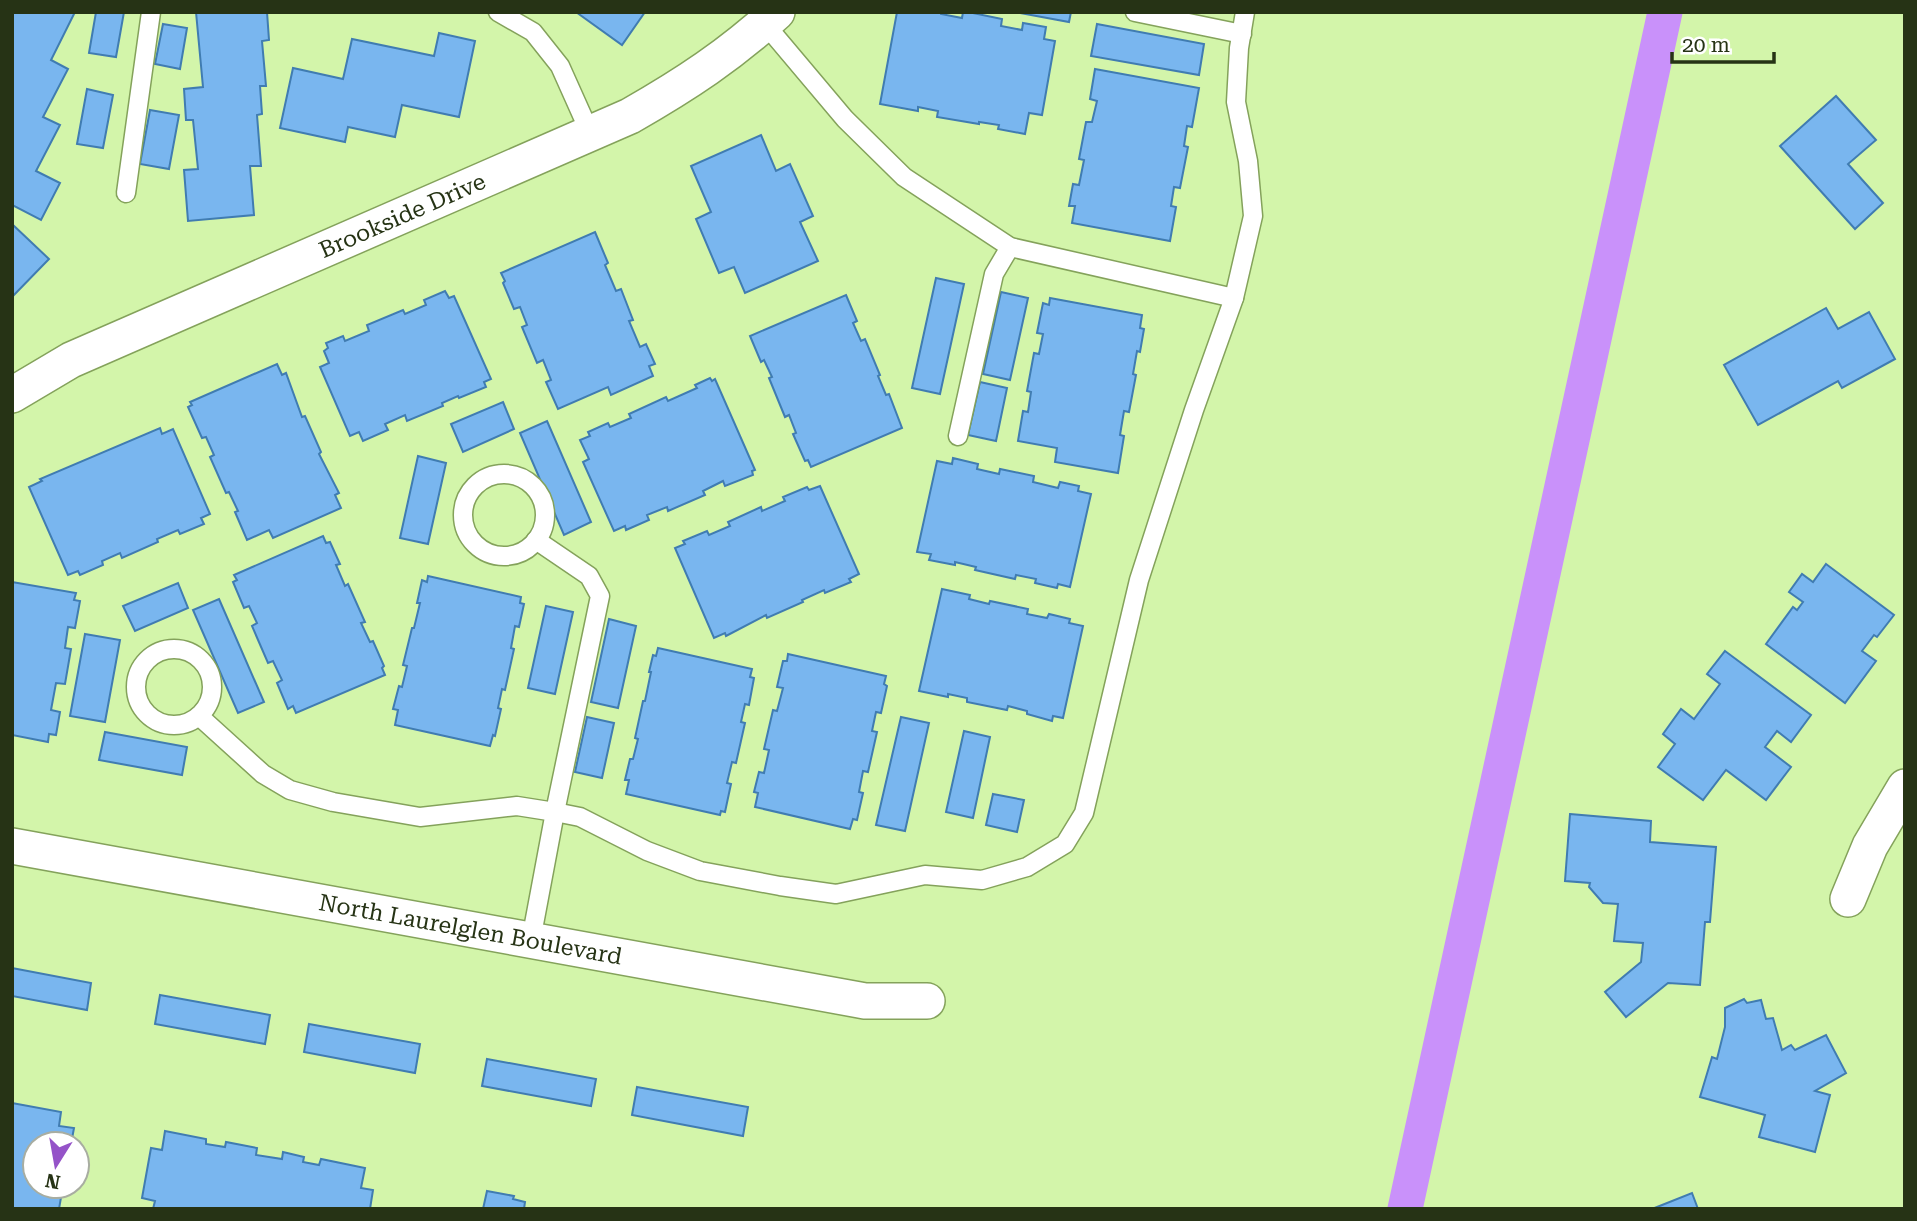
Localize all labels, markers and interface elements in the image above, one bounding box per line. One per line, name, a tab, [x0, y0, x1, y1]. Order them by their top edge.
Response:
scale bar	[1672, 21, 1773, 65]
text: 20 m	[1682, 33, 1730, 57]
street label: Brookside Drive	[315, 167, 490, 264]
street label: North Laurelglen Boulevard	[317, 889, 625, 970]
north arrow	[21, 1130, 91, 1200]
text: N	[43, 1168, 62, 1194]

